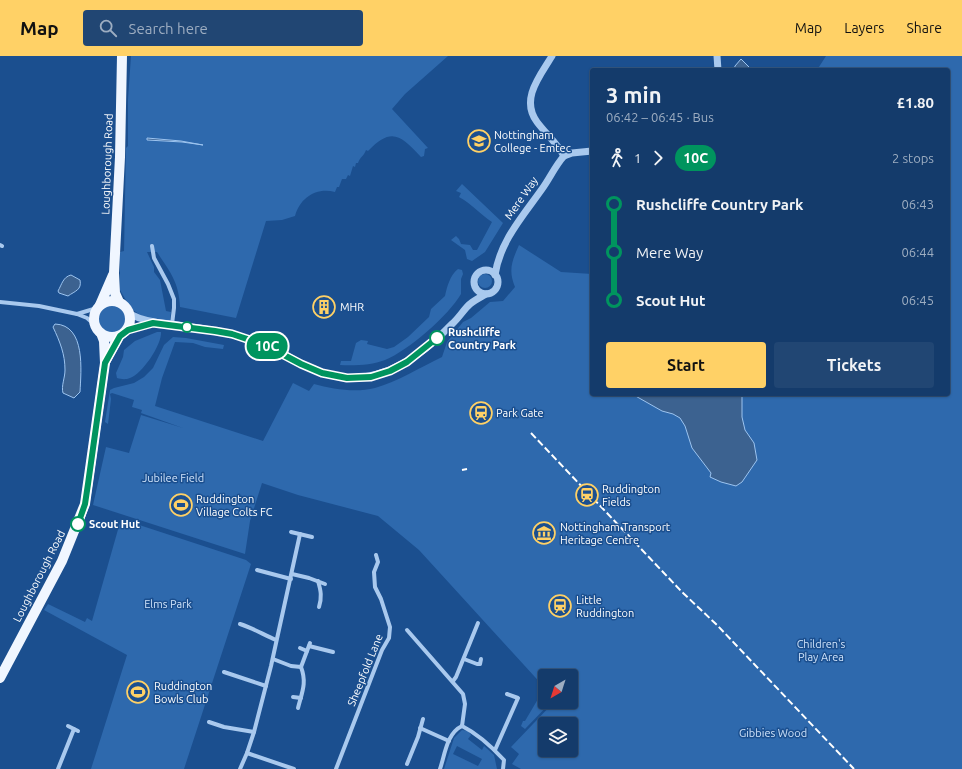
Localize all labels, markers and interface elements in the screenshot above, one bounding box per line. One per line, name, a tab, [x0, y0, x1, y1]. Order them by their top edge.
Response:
search box	[83, 10, 363, 46]
text: Map	[20, 17, 59, 39]
icon: search	[97, 17, 119, 39]
text: Search here	[129, 20, 208, 37]
text: Map	[795, 20, 822, 36]
text: Layers	[844, 20, 884, 36]
text: Share	[906, 20, 942, 36]
text: 3 min	[606, 82, 662, 107]
text: £1.80	[896, 94, 934, 111]
text: 06:42 – 06:45 · Bus	[606, 110, 714, 124]
street label: Loughborough Road	[99, 113, 115, 215]
school or university icon: Nottingham College - Emtec	[466, 128, 492, 154]
place label: Nottingham College - Emtec	[494, 129, 571, 154]
icon: walk	[606, 147, 628, 169]
icon: forward	[647, 147, 669, 169]
text: 10C	[683, 150, 708, 166]
text: 1	[634, 151, 641, 165]
text: 2 stops	[892, 151, 934, 165]
street label: Mere Way	[502, 174, 540, 222]
text: Rushcliffe Country Park	[636, 196, 803, 213]
text: 06:43	[901, 197, 934, 211]
text: Mere Way	[636, 244, 703, 261]
text: 06:44	[901, 245, 934, 259]
text: Scout Hut	[636, 292, 706, 309]
text: 06:45	[901, 293, 934, 307]
building icon: MHR	[311, 294, 337, 320]
place label: MHR	[340, 301, 364, 313]
unlabelled marker	[181, 321, 193, 333]
place label: Rushcliffe Country Park	[448, 326, 517, 351]
marker: Rushcliffe Country Park	[429, 330, 445, 346]
line badge: 10C	[244, 333, 290, 359]
text: 10C	[255, 338, 279, 354]
button: Start	[606, 342, 766, 388]
button: Tickets	[774, 342, 934, 388]
station icon: Park Gate	[468, 400, 494, 426]
place label: Park Gate	[496, 407, 544, 419]
park label: Jubilee Field	[142, 472, 204, 484]
station icon: Ruddington Fields	[574, 482, 600, 508]
place label: Ruddington Fields	[602, 483, 660, 508]
sports icon: Ruddington Village Colts FC	[168, 492, 194, 518]
place label: Ruddington Village Colts FC	[196, 493, 273, 518]
marker: Scout Hut	[70, 516, 86, 532]
place label: Scout Hut	[89, 518, 140, 530]
museum icon: Nottingham Transport Heritage Centre	[531, 520, 557, 546]
place label: Nottingham Transport Heritage Centre	[560, 521, 671, 546]
street label: Loughborough Road	[11, 528, 67, 624]
station icon: Little Ruddington	[547, 593, 573, 619]
place label: Little Ruddington	[576, 594, 634, 619]
park label: Elms Park	[144, 598, 192, 610]
street label: Sheepfold Lane	[345, 632, 385, 708]
park label: Children's Play Area	[797, 638, 846, 663]
north arrow	[538, 669, 578, 709]
map controls	[538, 669, 578, 757]
sports icon: Ruddington Bowls Club	[125, 679, 151, 705]
place label: Ruddington Bowls Club	[154, 680, 212, 705]
button: layers	[538, 717, 578, 757]
park label: Gibbies Wood	[739, 727, 807, 739]

